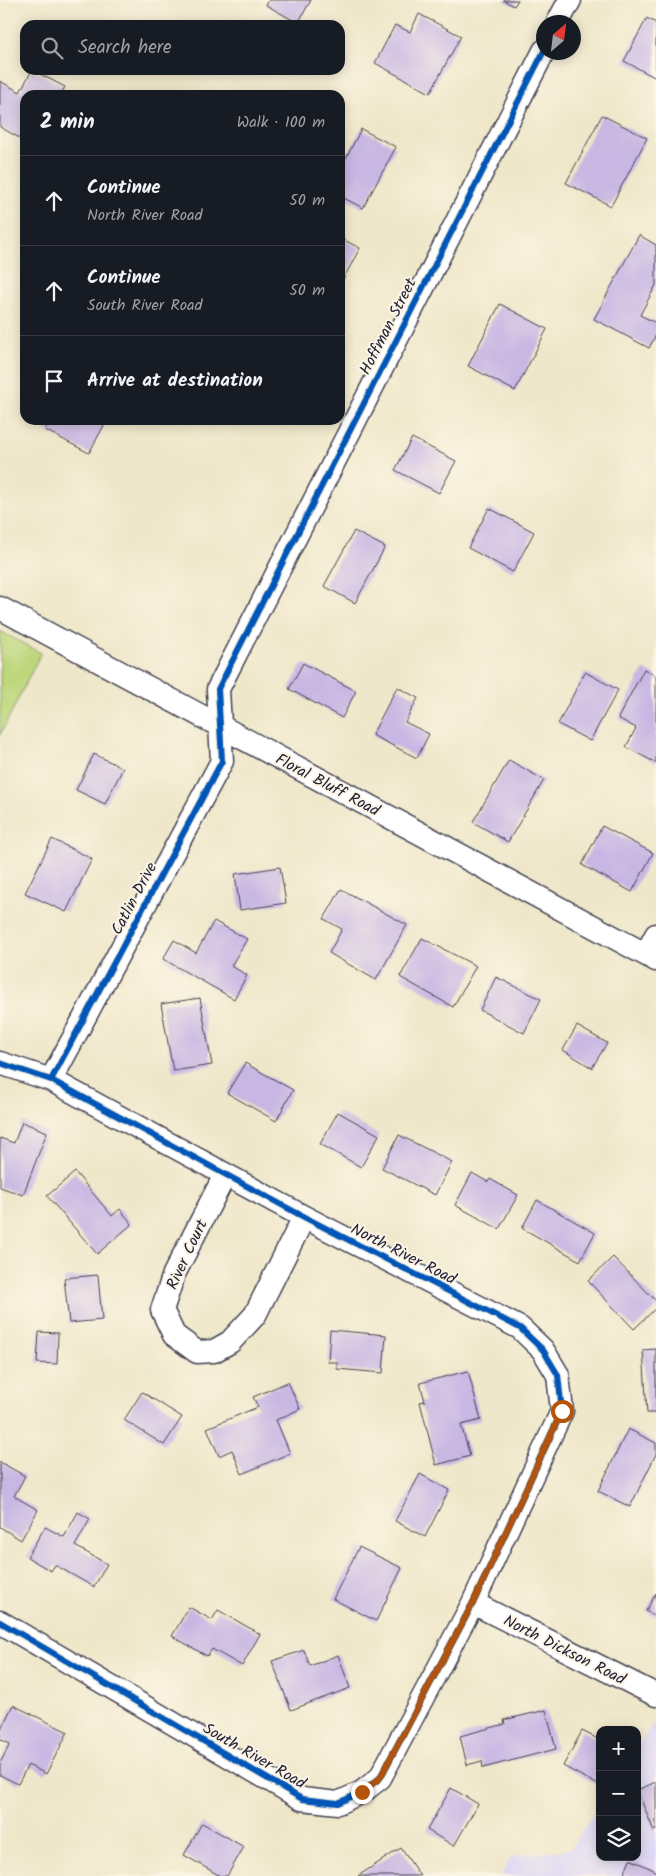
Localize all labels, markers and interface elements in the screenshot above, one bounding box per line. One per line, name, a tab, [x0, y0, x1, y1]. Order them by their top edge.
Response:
north arrow	[536, 15, 581, 60]
search box	[20, 20, 345, 75]
text: Search here	[78, 33, 172, 63]
icon: search	[38, 34, 66, 62]
text: 2 min	[40, 106, 95, 139]
text: Walk · 100 m	[237, 110, 325, 135]
text: Continue	[87, 173, 160, 203]
icon: ahead	[40, 187, 68, 215]
text: 50 m	[289, 188, 325, 213]
text: North River Road	[87, 203, 202, 228]
text: Continue	[87, 263, 160, 293]
street label: Hoffman Street	[353, 273, 424, 379]
icon: ahead	[40, 277, 68, 305]
text: 50 m	[289, 278, 325, 303]
text: South River Road	[87, 293, 203, 318]
text: Arrive at destination	[87, 366, 263, 396]
icon: arrive	[40, 367, 68, 395]
street label: Floral Bluff Road	[271, 747, 385, 824]
street label: Catlin Drive	[105, 858, 164, 940]
street label: River Court	[160, 1215, 215, 1294]
street label: North River Road	[346, 1217, 461, 1292]
route start	[551, 1400, 574, 1423]
street label: North Dickson Road	[499, 1609, 631, 1692]
street label: South River Road	[198, 1717, 311, 1797]
map controls	[596, 1726, 641, 1861]
button: +	[596, 1726, 641, 1771]
button: −	[596, 1771, 641, 1816]
route end	[351, 1781, 374, 1804]
button: layers	[596, 1816, 641, 1861]

